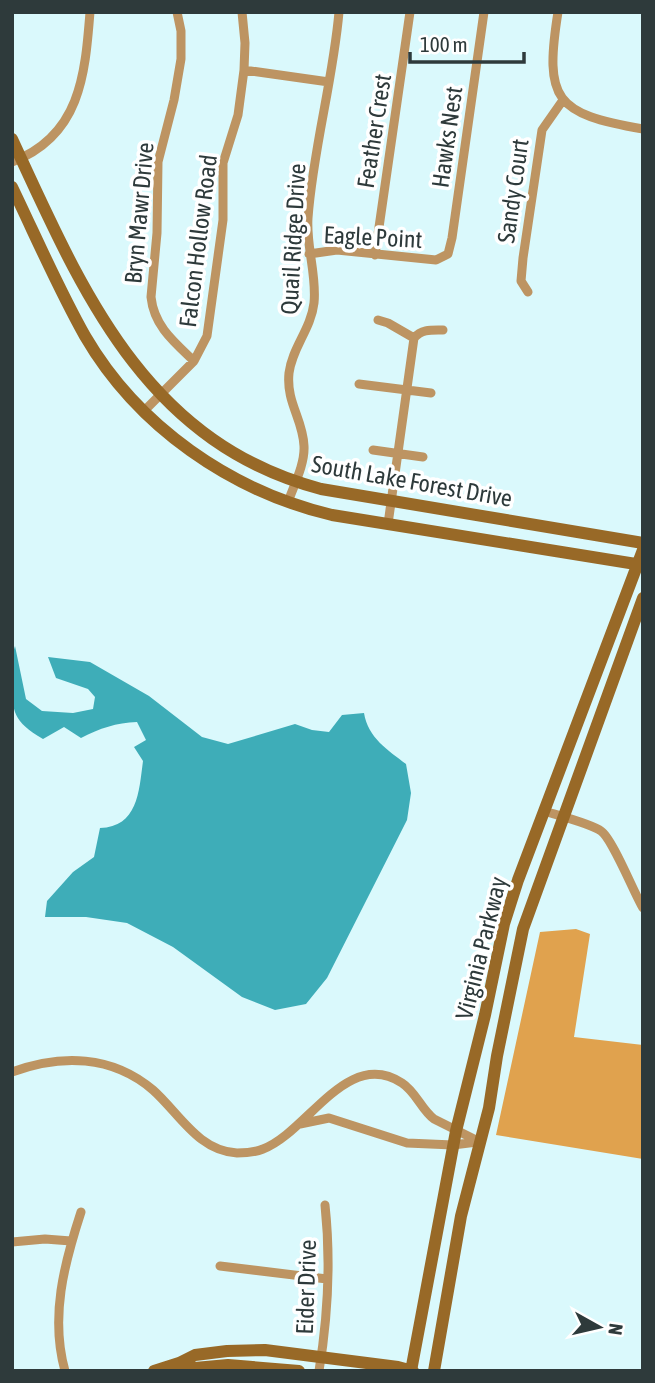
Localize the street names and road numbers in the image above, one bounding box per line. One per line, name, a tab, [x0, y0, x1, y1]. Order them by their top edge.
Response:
street label: Feather Crest	[352, 72, 396, 190]
street label: Hawks Nest	[427, 84, 467, 189]
street label: Sandy Court	[492, 137, 534, 245]
street label: Bryn Mawr Drive	[119, 141, 159, 285]
street label: Falcon Hollow Road	[174, 153, 222, 329]
street label: Quail Ridge Drive	[276, 163, 310, 315]
street label: Eagle Point	[323, 221, 423, 253]
street label: South Lake Forest Drive	[310, 450, 514, 512]
street label: Virginia Parkway	[450, 874, 512, 1022]
street label: Eider Drive	[291, 1239, 321, 1335]

